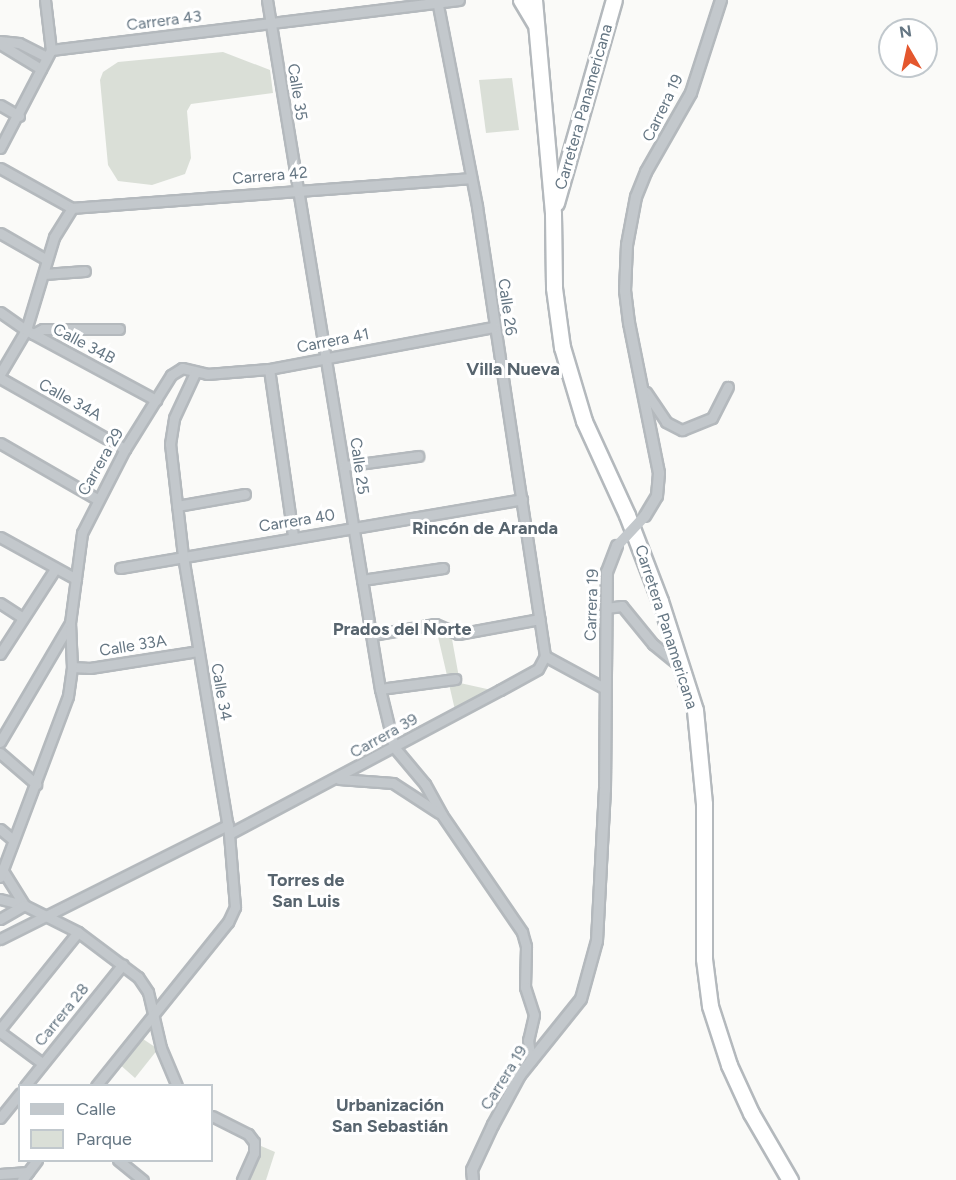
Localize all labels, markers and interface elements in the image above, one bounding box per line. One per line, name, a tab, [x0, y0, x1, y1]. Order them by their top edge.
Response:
street label: Carrera 43	[125, 7, 203, 35]
north arrow	[878, 18, 938, 78]
text: N	[898, 21, 913, 42]
street label: Carretera Panamericana	[551, 22, 617, 192]
street label: Calle 35	[283, 62, 311, 122]
street label: Carrera 19	[638, 71, 688, 145]
street label: Carrera 42	[231, 163, 309, 189]
street label: Calle 26	[493, 277, 521, 337]
street label: Calle 34B	[50, 320, 118, 368]
street label: Carrera 41	[295, 325, 371, 357]
district label: Villa Nueva	[466, 358, 560, 380]
street label: Calle 34A	[35, 375, 105, 425]
street label: Carrera 29	[74, 425, 128, 499]
street label: Calle 25	[345, 436, 373, 496]
street label: Carrera 40	[257, 505, 337, 537]
district label: Rincón de Aranda	[412, 517, 558, 539]
street label: Carretera Panamericana	[630, 543, 702, 711]
street label: Carrera 19	[581, 568, 603, 642]
district label: Prados del Norte	[333, 618, 471, 640]
street label: Calle 33A	[98, 631, 168, 661]
street label: Calle 34	[207, 662, 235, 722]
street label: Carrera 39	[347, 710, 421, 762]
district label: Torres de San Luis	[268, 870, 344, 912]
street label: Carrera 28	[31, 980, 93, 1050]
street label: Carrera 19	[477, 1042, 531, 1114]
legend	[18, 1084, 213, 1162]
district label: Urbanización San Sebastián	[332, 1095, 448, 1138]
text: Calle	[76, 1098, 116, 1120]
text: Parque	[76, 1128, 132, 1150]

